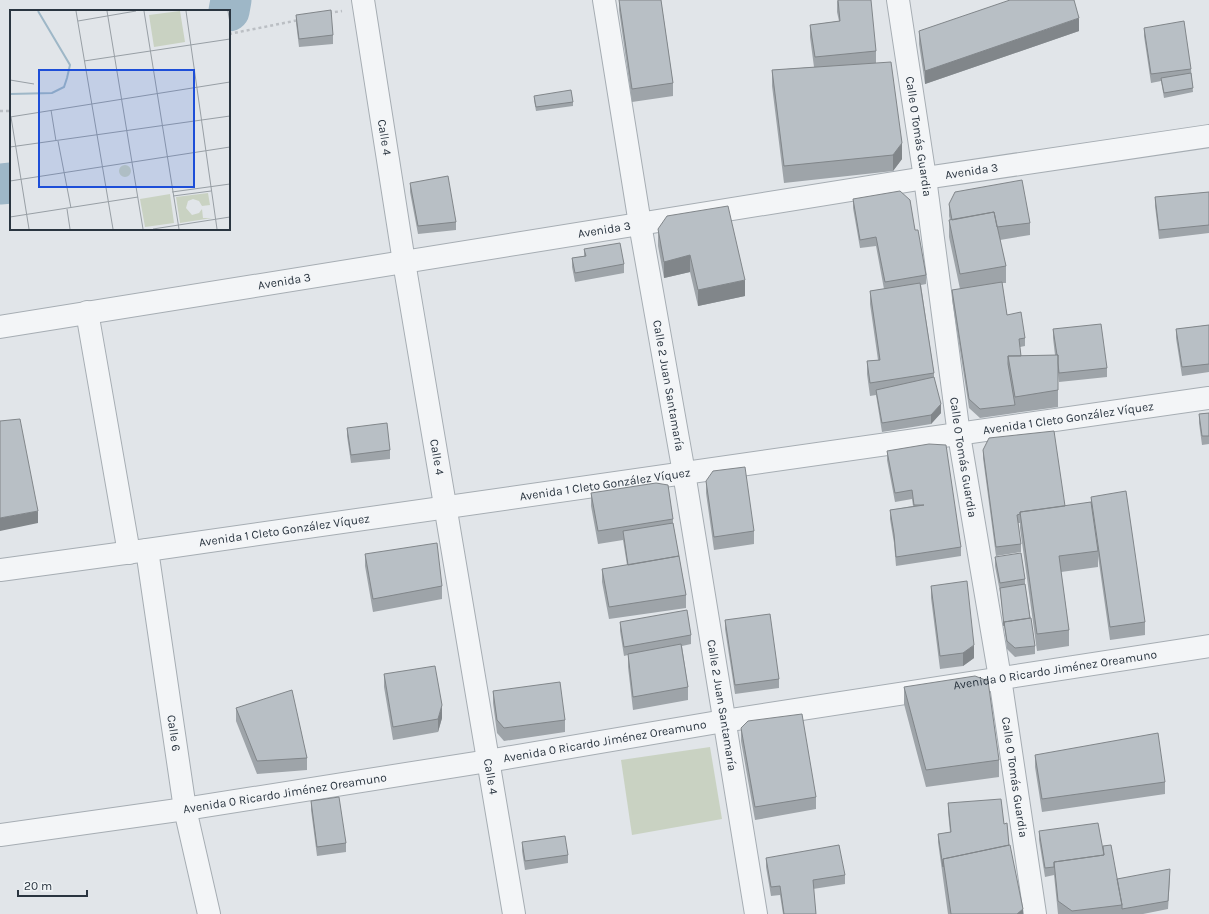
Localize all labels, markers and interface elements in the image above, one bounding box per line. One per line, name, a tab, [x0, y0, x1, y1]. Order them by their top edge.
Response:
inset map	[10, 10, 230, 230]
street label: Calle 0 Tomás Guardia	[903, 75, 934, 198]
street label: Calle 4	[375, 118, 394, 157]
street label: Avenida 3	[944, 160, 999, 182]
street label: Avenida 3	[577, 219, 632, 241]
street label: Avenida 3	[257, 270, 312, 292]
street label: Calle 2 Juan Santamaría	[650, 319, 687, 452]
street label: Calle 0 Tomás Guardia	[947, 396, 980, 519]
street label: Avenida 1 Cleto González Víquez	[982, 399, 1155, 437]
street label: Calle 4	[427, 438, 447, 476]
street label: Avenida 1 Cleto González Víquez	[519, 465, 692, 504]
street label: Avenida 1 Cleto González Víquez	[198, 511, 371, 550]
street label: Calle 2 Juan Santamaría	[704, 638, 740, 772]
street label: Avenida 0 Ricardo Jiménez Oreamuno	[952, 647, 1158, 692]
street label: Calle 6	[164, 714, 183, 752]
street label: Calle 0 Tomás Guardia	[999, 716, 1031, 838]
street label: Avenida 0 Ricardo Jiménez Oreamuno	[502, 717, 707, 765]
street label: Calle 4	[481, 757, 501, 796]
street label: Avenida 0 Ricardo Jiménez Oreamuno	[182, 770, 388, 816]
scale bar	[18, 872, 87, 898]
text: 20 m	[24, 879, 52, 893]

